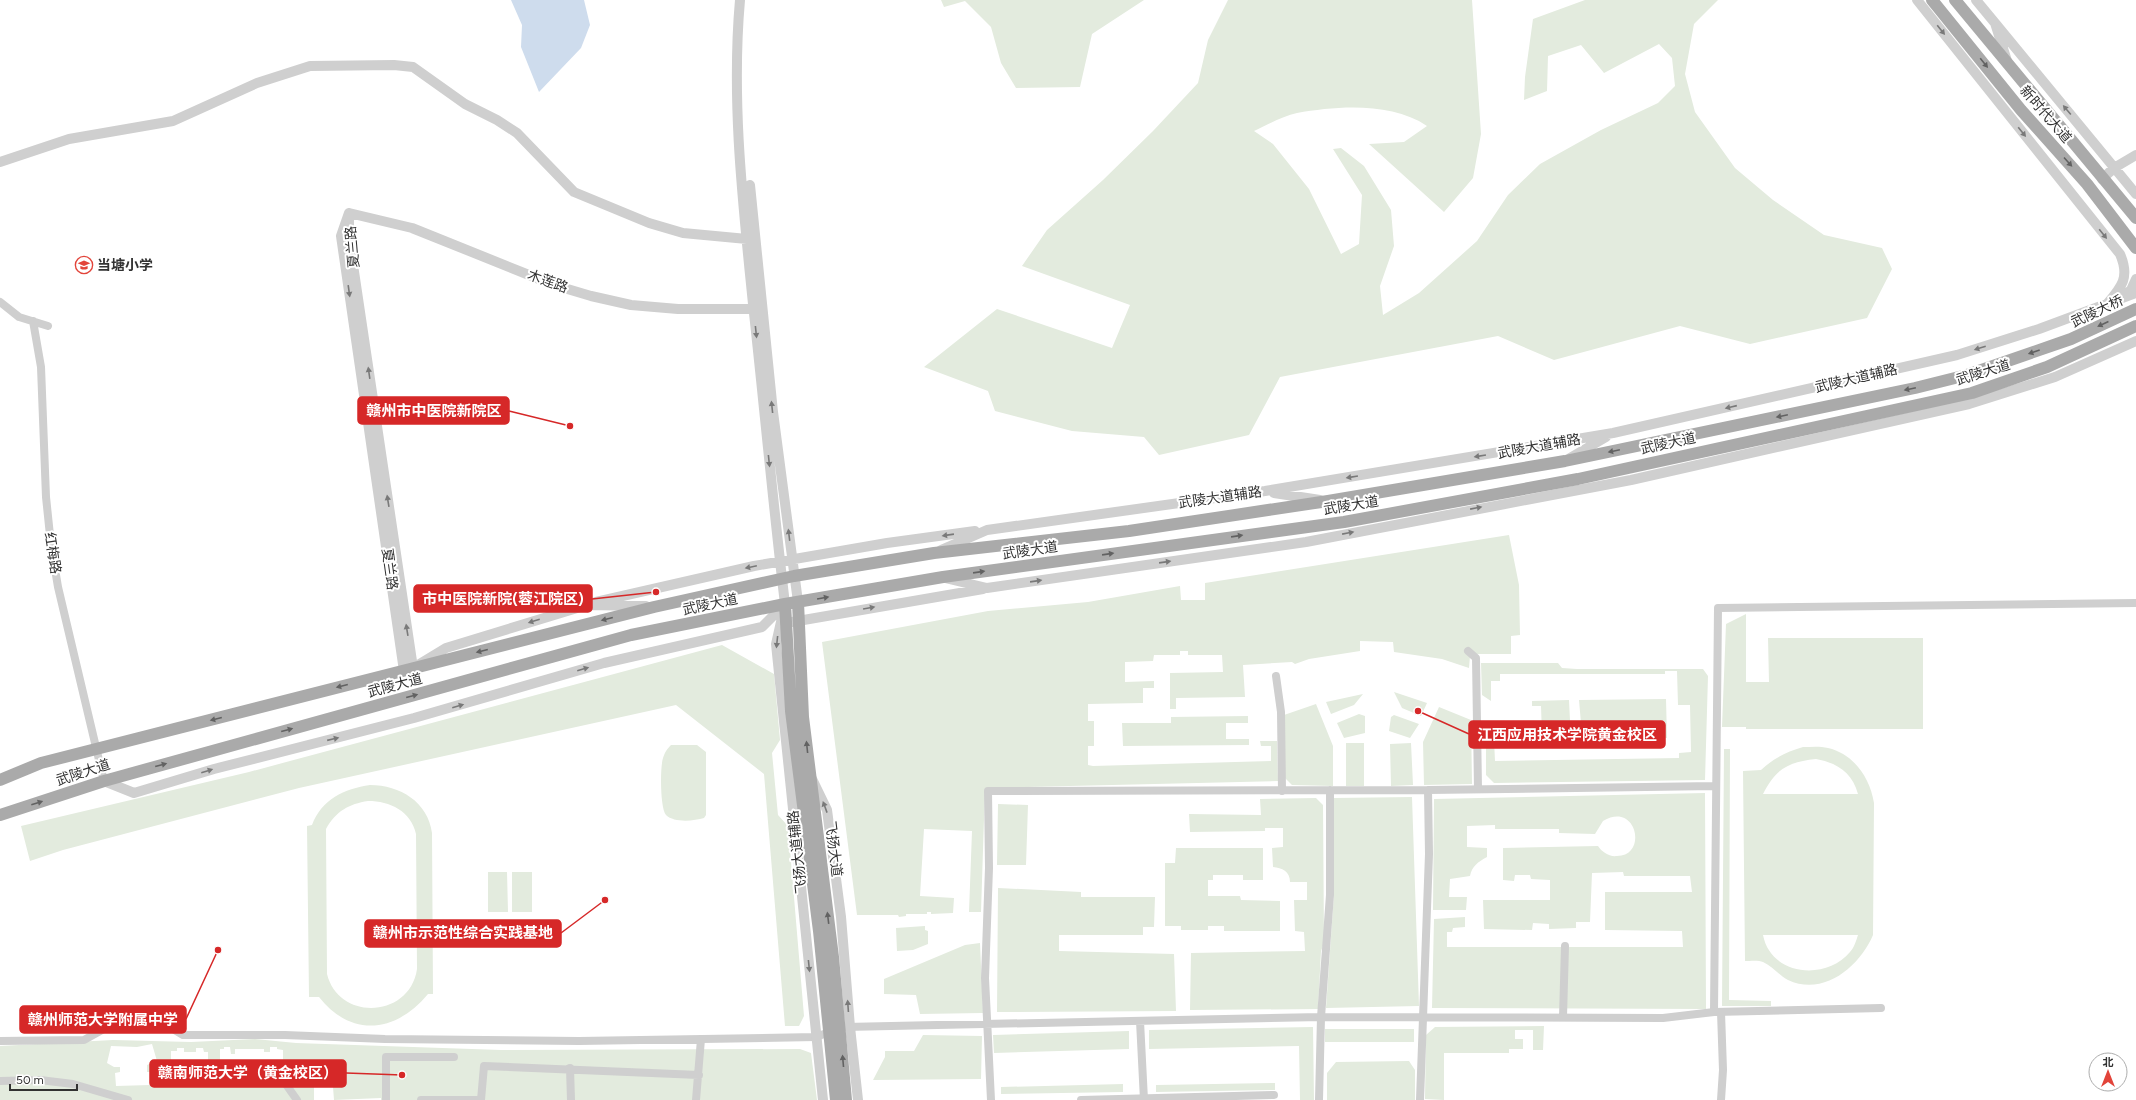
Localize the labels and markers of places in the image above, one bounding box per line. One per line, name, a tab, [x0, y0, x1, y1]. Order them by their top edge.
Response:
school or university icon: 当塘小学	[74, 255, 94, 275]
place label: 当塘小学	[97, 257, 153, 274]
callout: 赣州市中医院新院区	[358, 397, 509, 424]
callout: 市中医院新院(蓉江院区)	[414, 585, 592, 612]
callout: 江西应用技术学院黄金校区	[1469, 721, 1665, 748]
callout: 赣州市示范性综合实践基地	[365, 920, 561, 947]
callout: 赣州师范大学附属中学	[20, 1006, 186, 1033]
callout: 赣南师范大学（黄金校区）	[150, 1060, 346, 1087]

